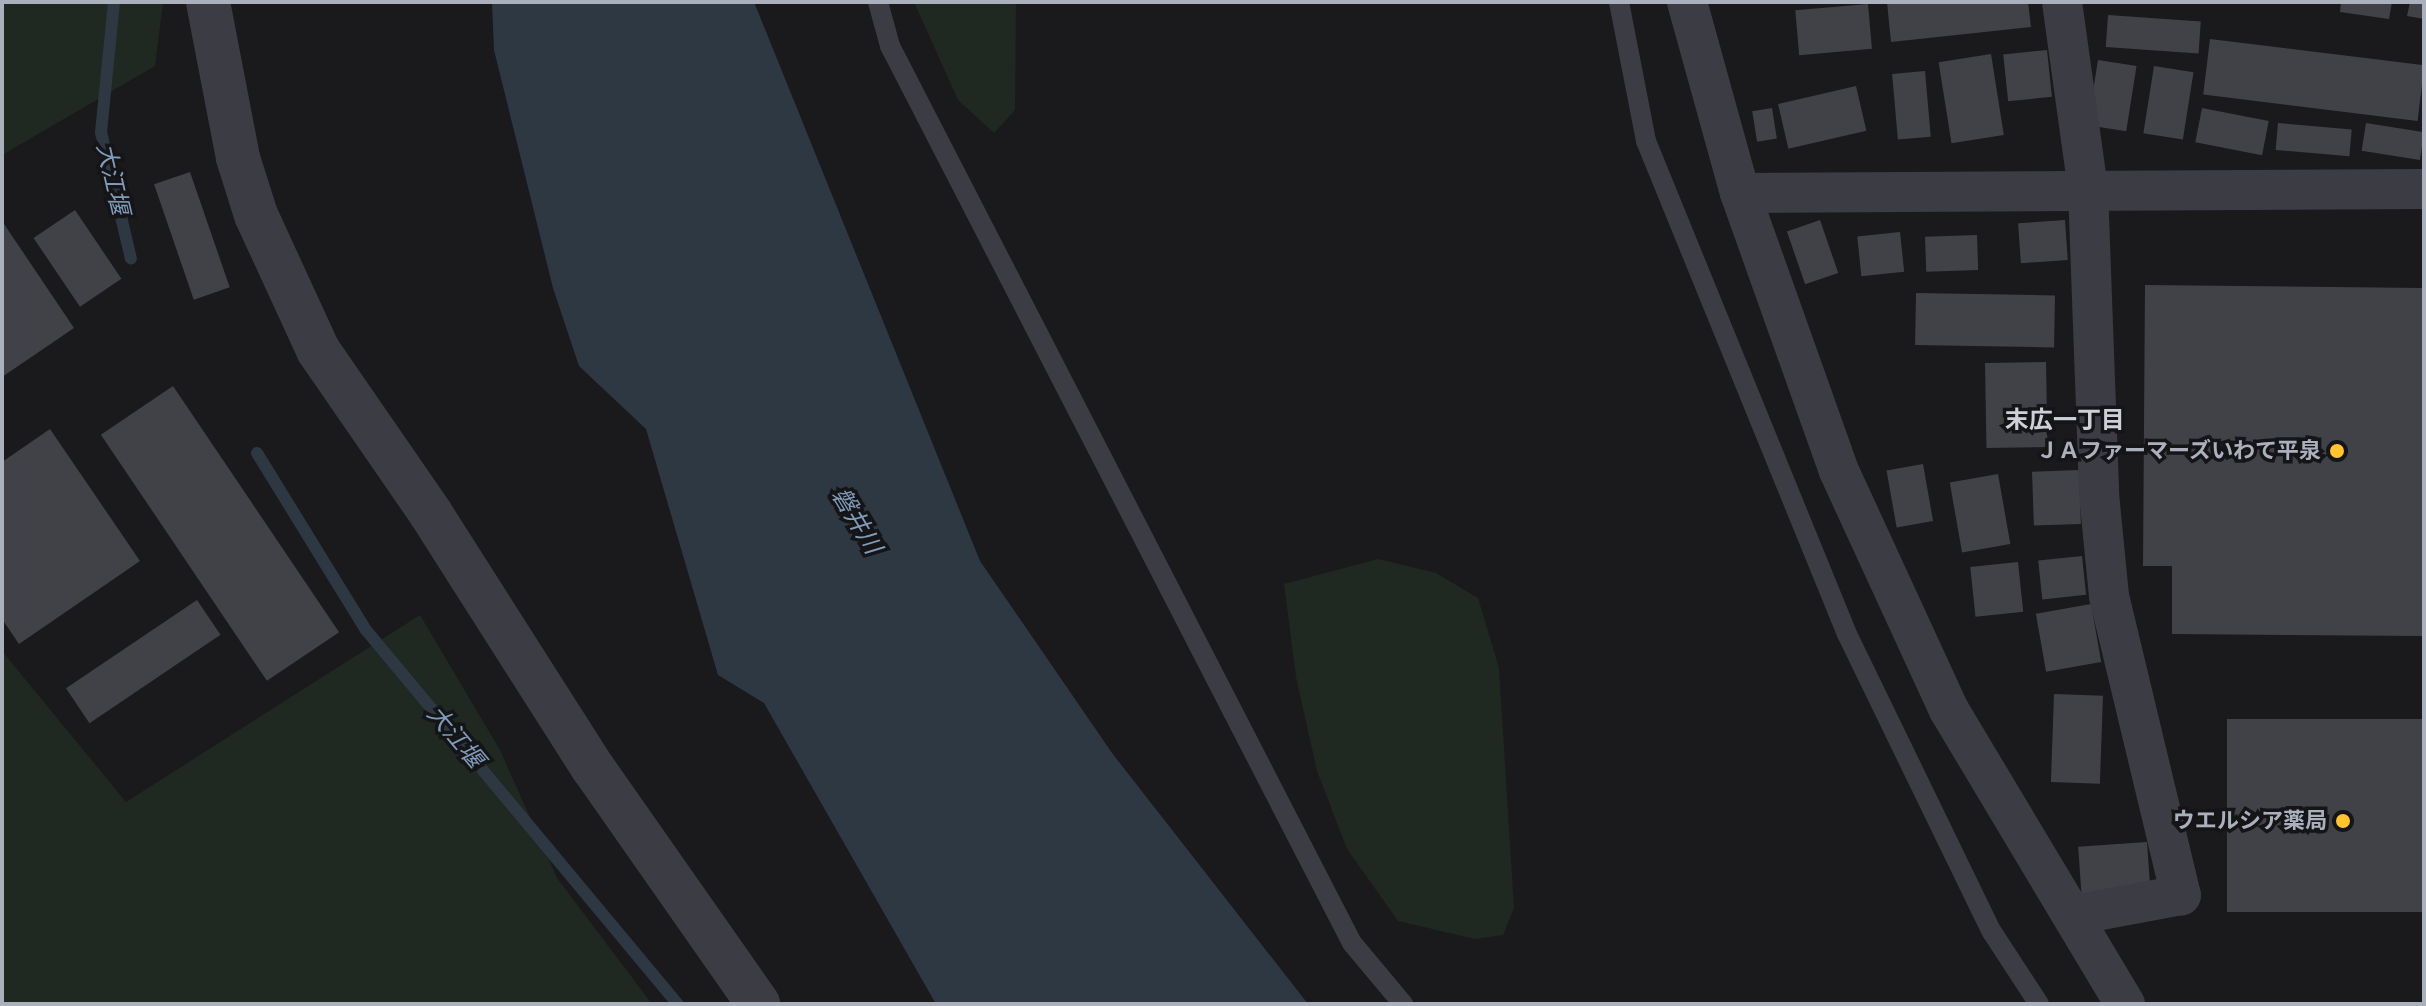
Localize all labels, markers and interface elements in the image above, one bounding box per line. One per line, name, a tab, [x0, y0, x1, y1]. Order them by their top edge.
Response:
water label: 大江堰	[90, 141, 134, 217]
district label: 末広一丁目	[2005, 407, 2125, 435]
place label: ＪＡファーマーズいわて平泉	[2035, 438, 2321, 464]
marker: ＪＡファーマーズいわて平泉	[2328, 442, 2346, 460]
water label: 磐井川	[825, 483, 887, 559]
water label: 大江堰	[421, 700, 489, 774]
place label: ウエルシア薬局	[2173, 808, 2327, 834]
marker: ウエルシア薬局	[2334, 812, 2352, 830]

